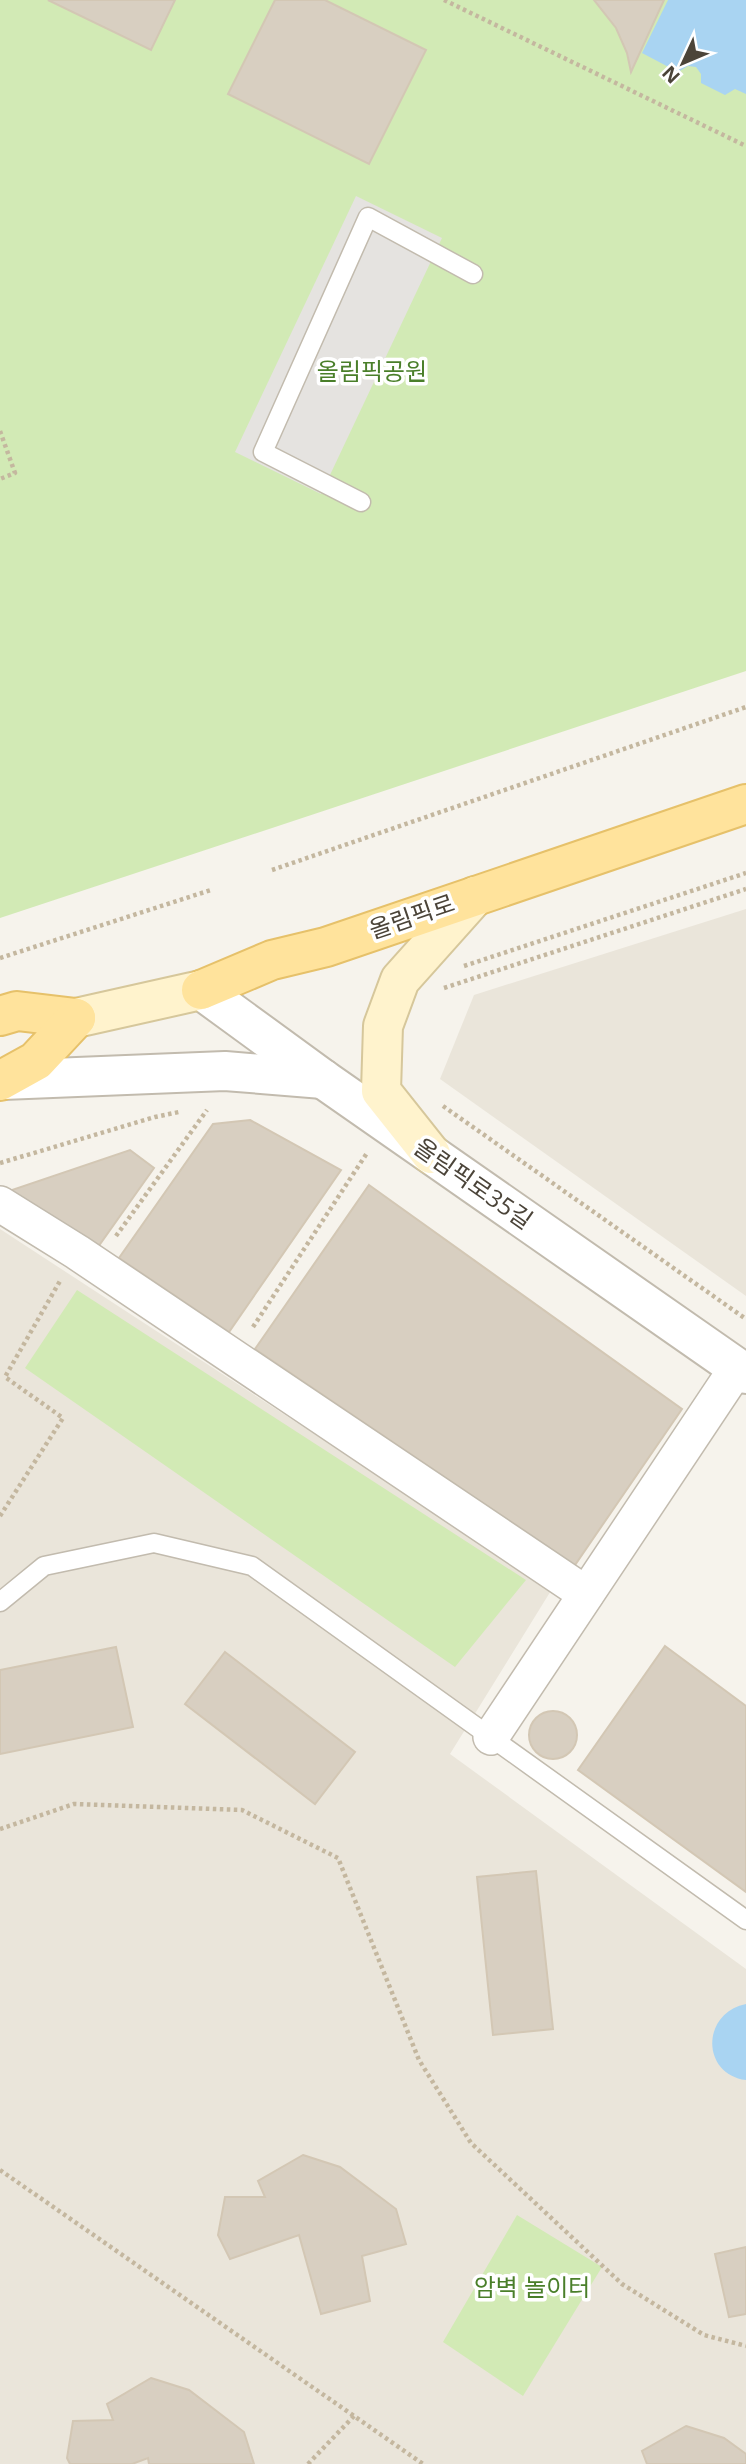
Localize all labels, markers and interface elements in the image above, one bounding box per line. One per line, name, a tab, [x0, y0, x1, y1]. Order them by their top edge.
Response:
north arrow	[648, 28, 718, 98]
text: N	[656, 60, 685, 89]
park label: 올림픽공원	[317, 354, 427, 387]
street label: 올림픽로	[364, 886, 459, 946]
street label: 올림픽로35길	[408, 1130, 540, 1236]
park label: 암벽 놀이터	[474, 2270, 590, 2303]

